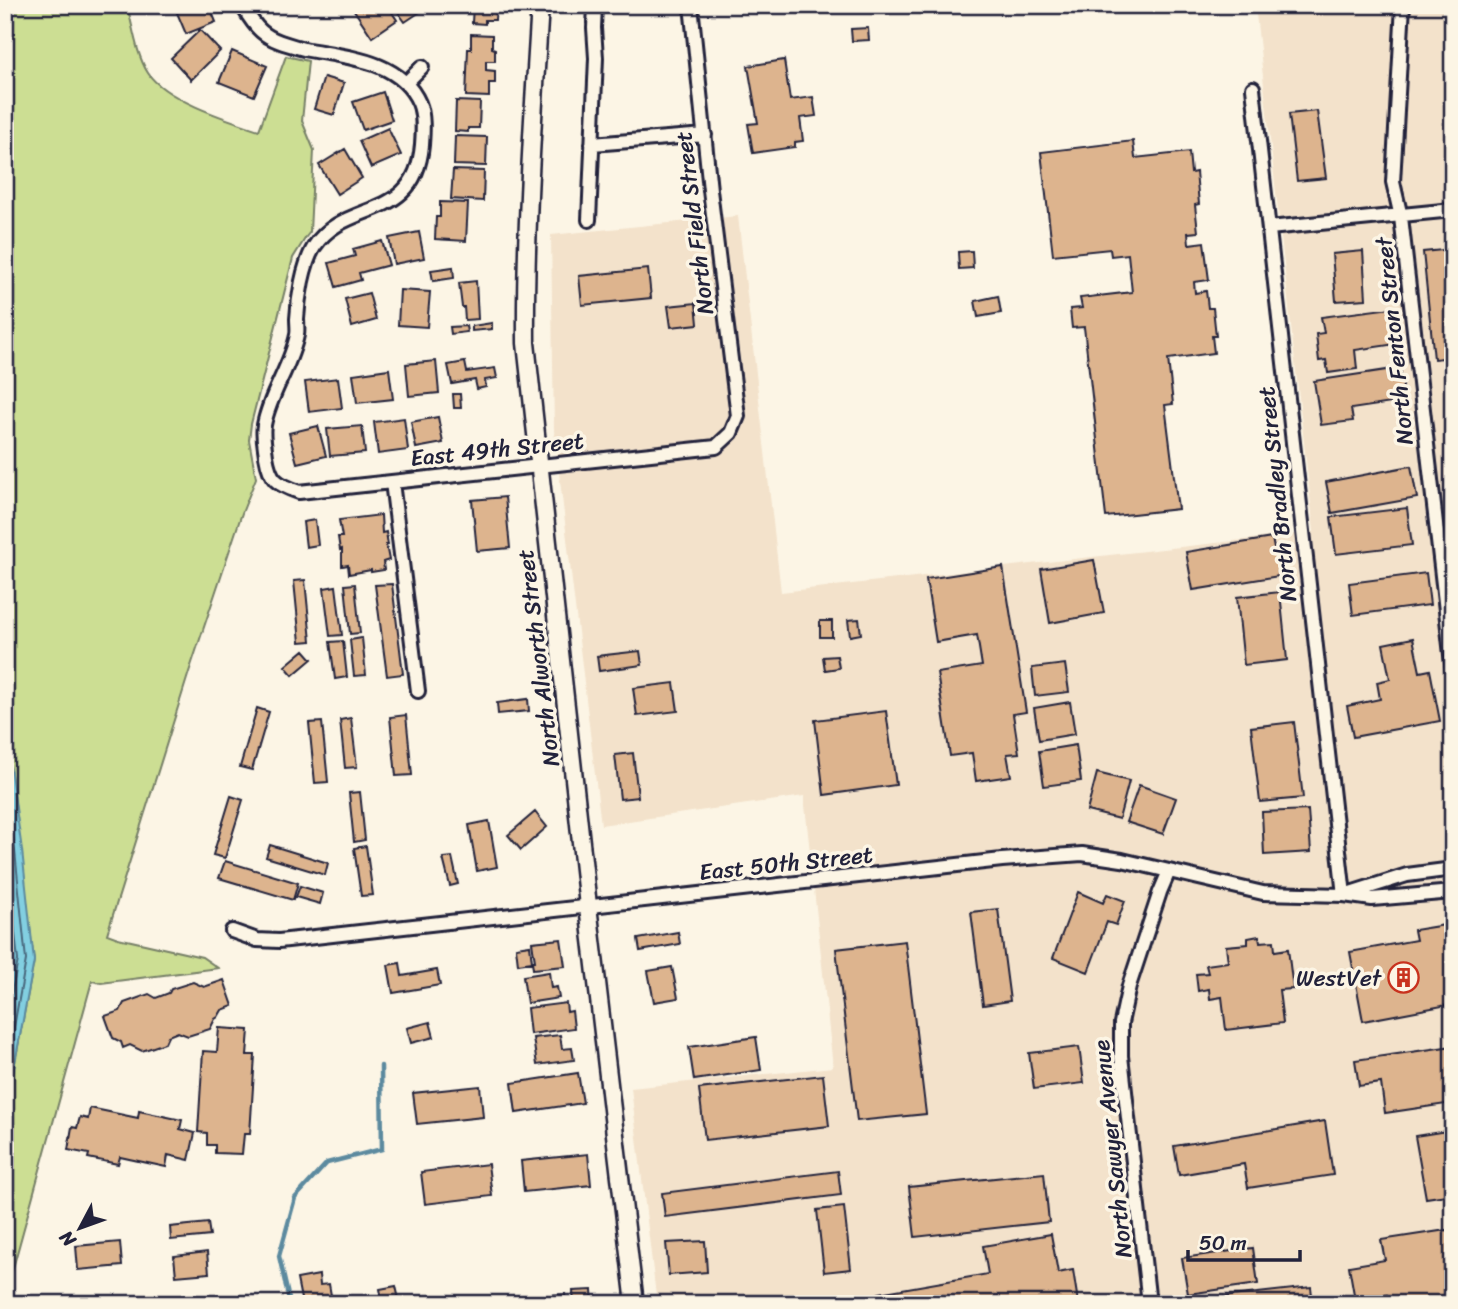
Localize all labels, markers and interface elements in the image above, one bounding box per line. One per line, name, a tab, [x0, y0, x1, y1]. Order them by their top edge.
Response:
street label: North Field Street	[663, 129, 726, 317]
street label: North Fenton Street	[1363, 233, 1426, 447]
street label: North Bradley Street	[1246, 384, 1309, 604]
street label: East 49th Street	[408, 420, 586, 479]
street label: North Alworth Street	[505, 547, 572, 769]
street label: East 50th Street	[697, 834, 875, 893]
place label: WestVet	[1296, 958, 1383, 999]
building icon: WestVet	[1387, 961, 1421, 995]
street label: North Sawyer Avenue	[1081, 1038, 1144, 1260]
north arrow	[46, 1194, 116, 1264]
scale bar	[1188, 1218, 1300, 1262]
text: N	[50, 1222, 85, 1255]
text: 50 m	[1199, 1224, 1247, 1262]

